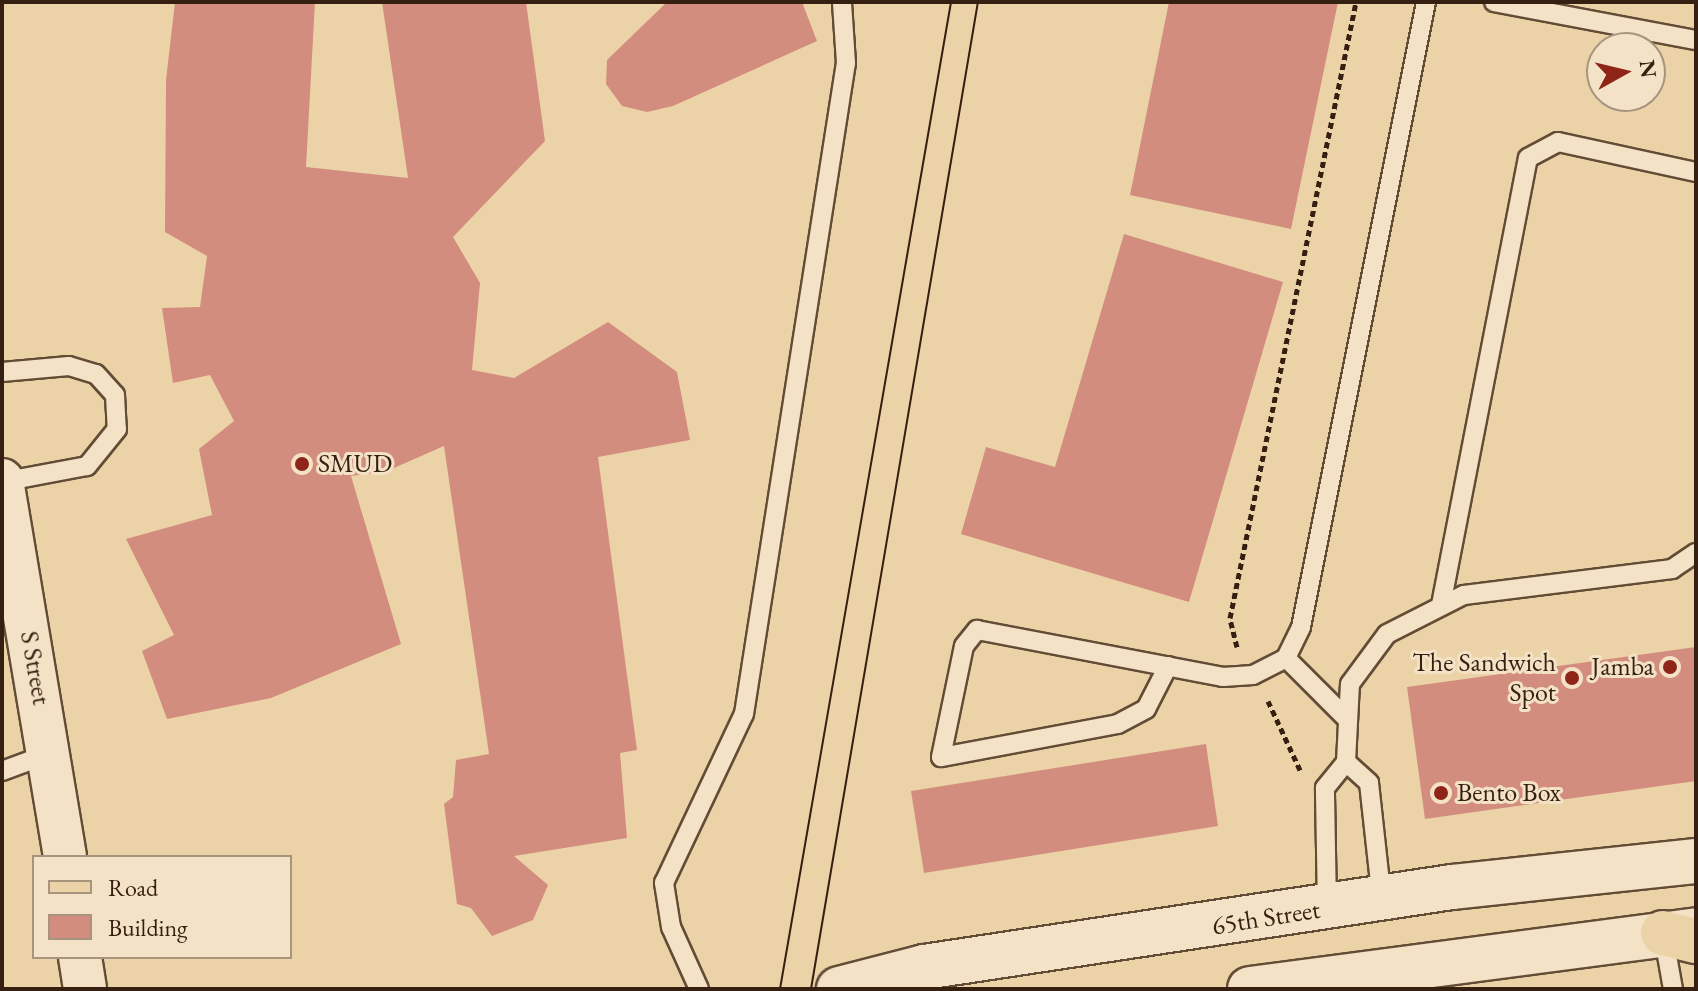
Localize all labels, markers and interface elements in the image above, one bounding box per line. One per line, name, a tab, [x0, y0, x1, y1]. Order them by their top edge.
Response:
north arrow	[1586, 32, 1666, 112]
text: N	[1633, 58, 1664, 80]
place label: SMUD	[318, 448, 392, 480]
marker: SMUD	[293, 455, 311, 473]
street label: S Street	[13, 629, 57, 707]
place label: The Sandwich Spot	[1412, 647, 1556, 708]
place label: Jamba	[1591, 651, 1654, 683]
marker: Jamba	[1661, 658, 1679, 676]
marker: The Sandwich Spot	[1563, 669, 1581, 687]
place label: Bento Box	[1457, 777, 1561, 809]
marker: Bento Box	[1432, 784, 1450, 802]
legend	[32, 855, 292, 959]
text: Road	[108, 872, 158, 903]
street label: 65th Street	[1210, 894, 1322, 942]
text: Building	[108, 912, 188, 943]

